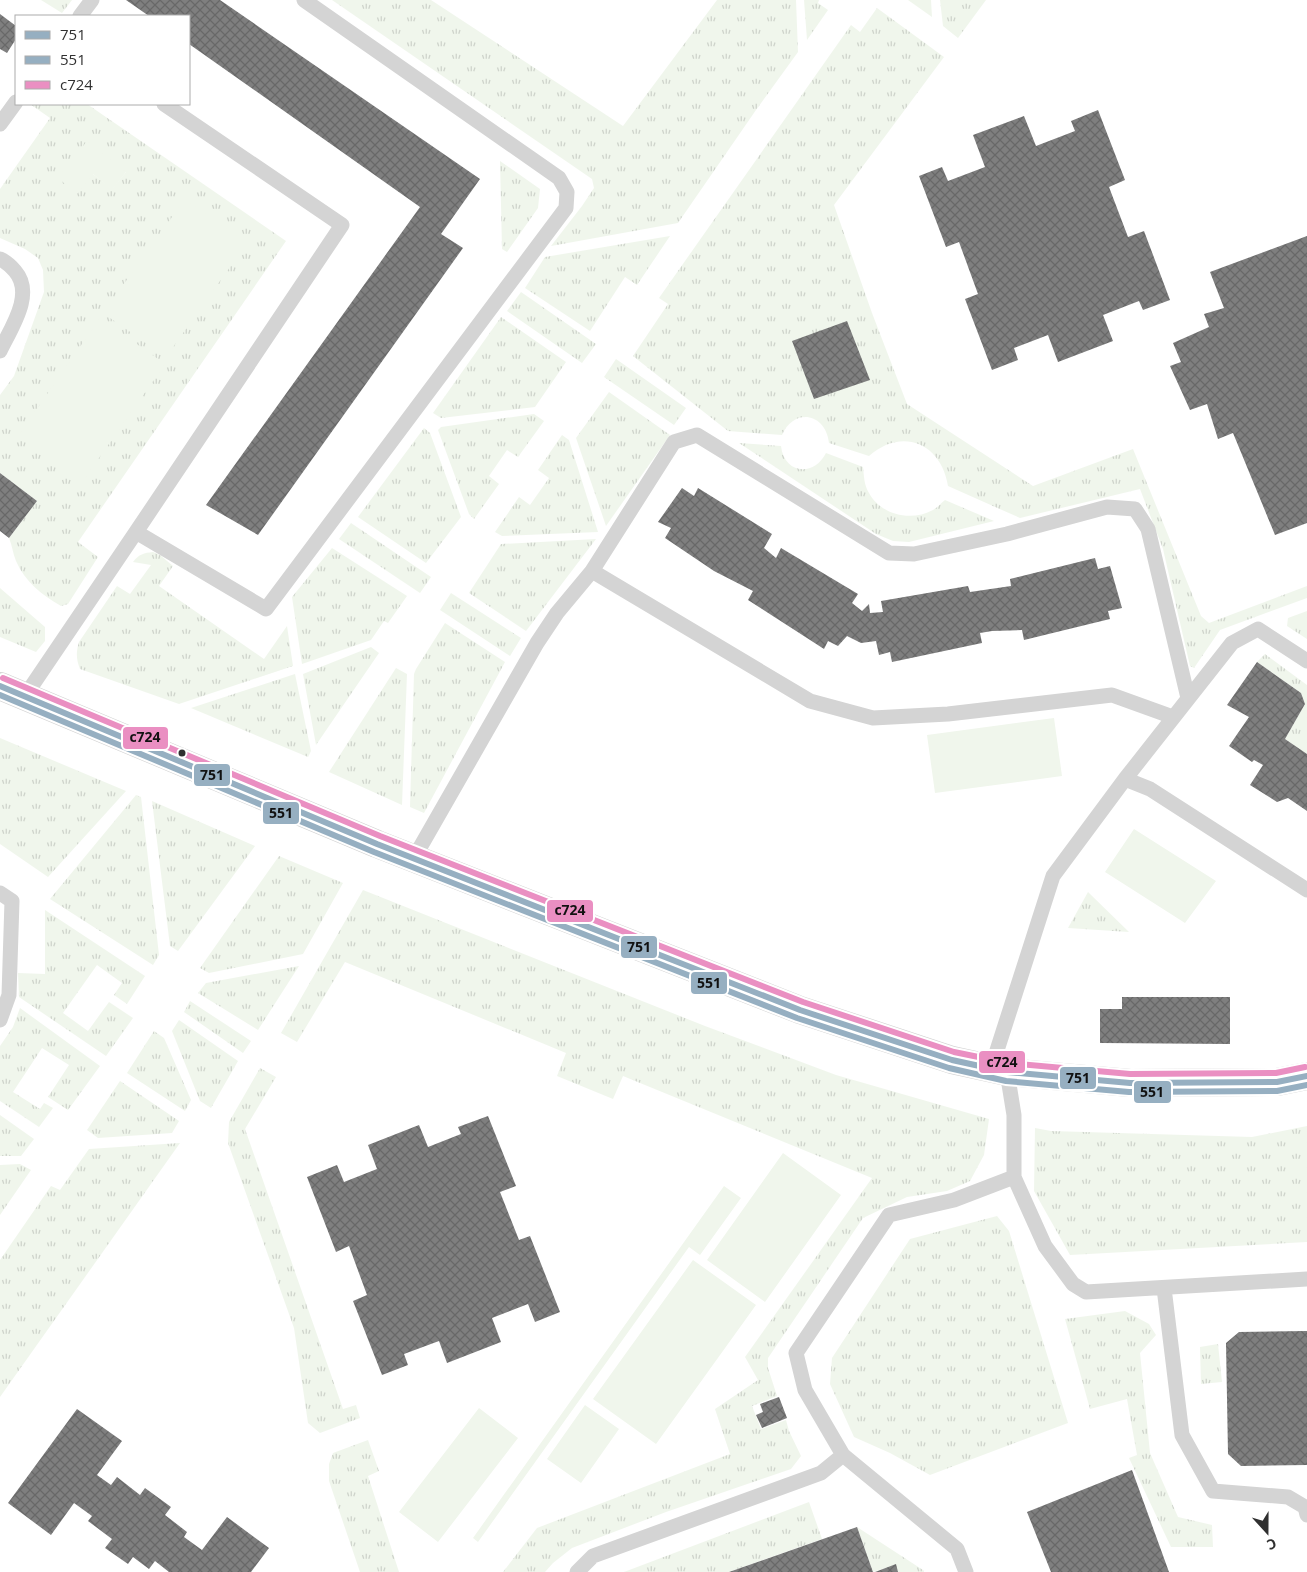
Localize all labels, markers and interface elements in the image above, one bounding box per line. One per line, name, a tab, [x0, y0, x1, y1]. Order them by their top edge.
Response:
legend	[15, 15, 190, 105]
text: 751	[60, 24, 86, 44]
text: 551	[60, 49, 86, 69]
text: с724	[60, 74, 93, 94]
line badge: с724	[122, 726, 169, 750]
text: с724	[129, 727, 161, 746]
unlabelled marker	[177, 748, 187, 758]
line badge: 751	[193, 763, 231, 787]
text: 751	[200, 765, 224, 784]
line badge: 551	[262, 801, 300, 825]
text: 551	[269, 803, 293, 822]
line badge: с724	[546, 899, 594, 923]
text: с724	[554, 900, 586, 919]
line badge: 751	[620, 935, 658, 959]
text: 751	[627, 937, 651, 956]
line badge: 551	[690, 971, 728, 995]
text: 551	[697, 973, 721, 992]
line badge: с724	[978, 1050, 1026, 1074]
text: с724	[986, 1052, 1018, 1071]
line badge: 751	[1059, 1066, 1097, 1090]
text: 751	[1066, 1068, 1090, 1087]
line badge: 551	[1133, 1080, 1172, 1104]
text: 551	[1140, 1082, 1164, 1101]
north arrow	[1242, 1507, 1292, 1557]
text: С	[1264, 1534, 1279, 1555]

